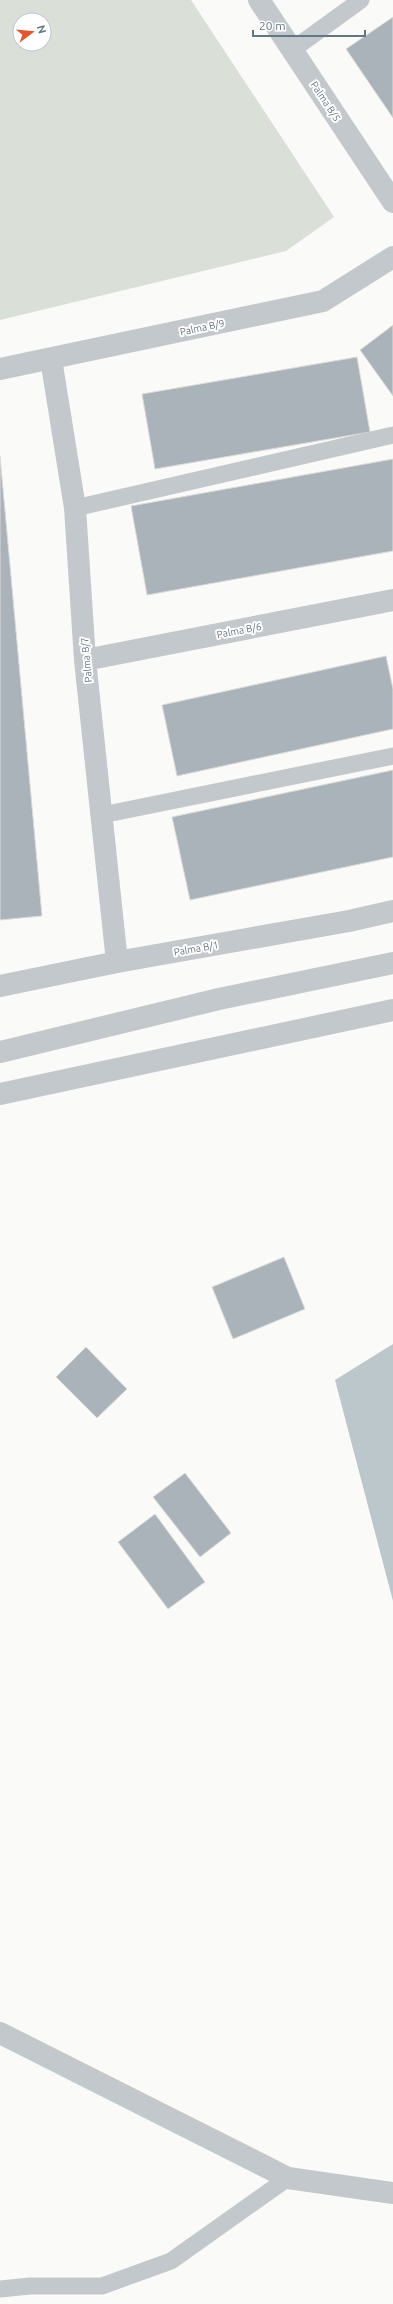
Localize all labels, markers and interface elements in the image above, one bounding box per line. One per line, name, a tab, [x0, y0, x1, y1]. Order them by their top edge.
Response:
north arrow	[12, 12, 52, 52]
scale bar	[253, 12, 365, 38]
text: 20 m	[259, 19, 286, 32]
text: N	[35, 24, 49, 35]
street label: Palma B/5	[309, 79, 343, 123]
street label: Palma B/9	[179, 317, 225, 338]
street label: Palma B/6	[216, 621, 263, 640]
street label: Palma B/7	[79, 637, 94, 683]
street label: Palma B/1	[173, 939, 219, 958]

